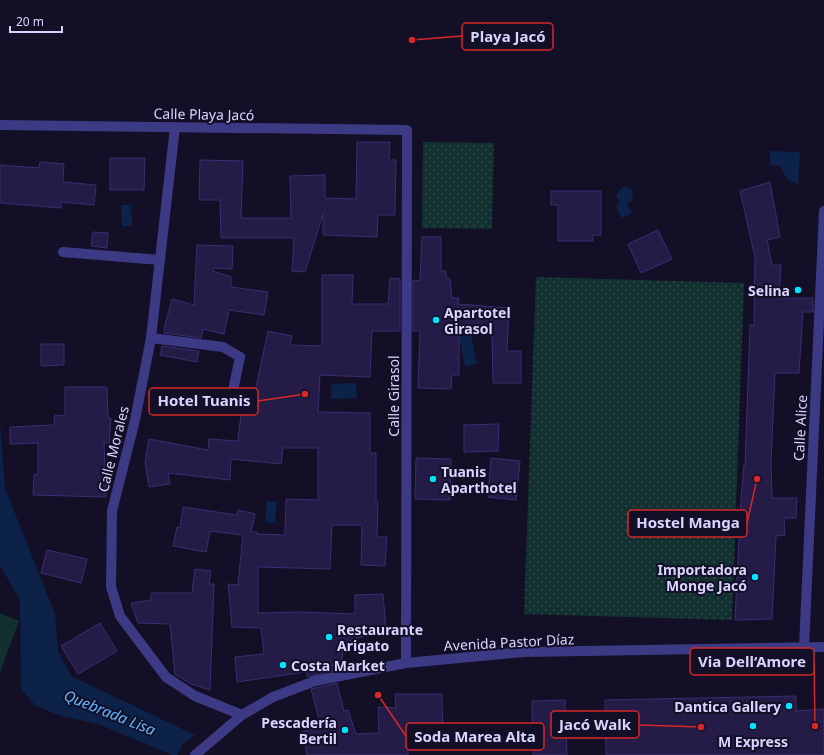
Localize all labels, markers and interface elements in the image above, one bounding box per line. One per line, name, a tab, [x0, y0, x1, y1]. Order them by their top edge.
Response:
scale bar	[10, 8, 62, 34]
text: 20 m	[16, 13, 44, 30]
callout: Playa Jacó	[462, 23, 553, 50]
text: Playa Jacó	[470, 26, 546, 46]
street label: Calle Playa Jacó	[153, 104, 255, 124]
place label: Selina	[748, 281, 790, 300]
marker: Selina	[793, 285, 803, 295]
place label: Apartotel Girasol	[444, 303, 511, 338]
marker: Apartotel Girasol	[431, 315, 441, 325]
street label: Calle Girasol	[384, 355, 403, 437]
callout: Hotel Tuanis	[149, 388, 258, 415]
text: Hotel Tuanis	[157, 390, 251, 410]
street label: Calle Alice	[789, 394, 811, 462]
street label: Calle Morales	[93, 404, 133, 494]
place label: Tuanis Aparthotel	[441, 462, 517, 497]
marker: Tuanis Aparthotel	[428, 474, 438, 484]
callout: Hostel Manga	[628, 510, 747, 537]
text: Hostel Manga	[636, 512, 740, 532]
place label: Importadora Monge Jacó	[658, 560, 747, 595]
marker: Importadora Monge Jacó	[750, 572, 760, 582]
place label: Restaurante Arigato	[337, 620, 423, 655]
street label: Avenida Pastor Díaz	[443, 629, 575, 655]
marker: Restaurante Arigato	[324, 632, 334, 642]
callout: Via Dell‘Amore	[690, 648, 814, 675]
text: Via Dell‘Amore	[698, 651, 806, 671]
place label: Costa Market	[291, 656, 385, 675]
marker: Costa Market	[278, 660, 288, 670]
water label: Quebrada Lisa	[61, 685, 159, 740]
place label: Dantica Gallery	[674, 697, 781, 716]
marker: Dantica Gallery	[784, 701, 794, 711]
callout: Jacó Walk	[551, 711, 639, 738]
place label: Pescadería Bertil	[261, 713, 337, 748]
text: Jacó Walk	[557, 714, 632, 734]
marker: M Express	[748, 721, 758, 731]
callout: Soda Marea Alta	[406, 723, 544, 750]
marker: Pescadería Bertil	[340, 725, 350, 735]
text: Soda Marea Alta	[414, 726, 536, 746]
place label: M Express	[718, 732, 788, 751]

